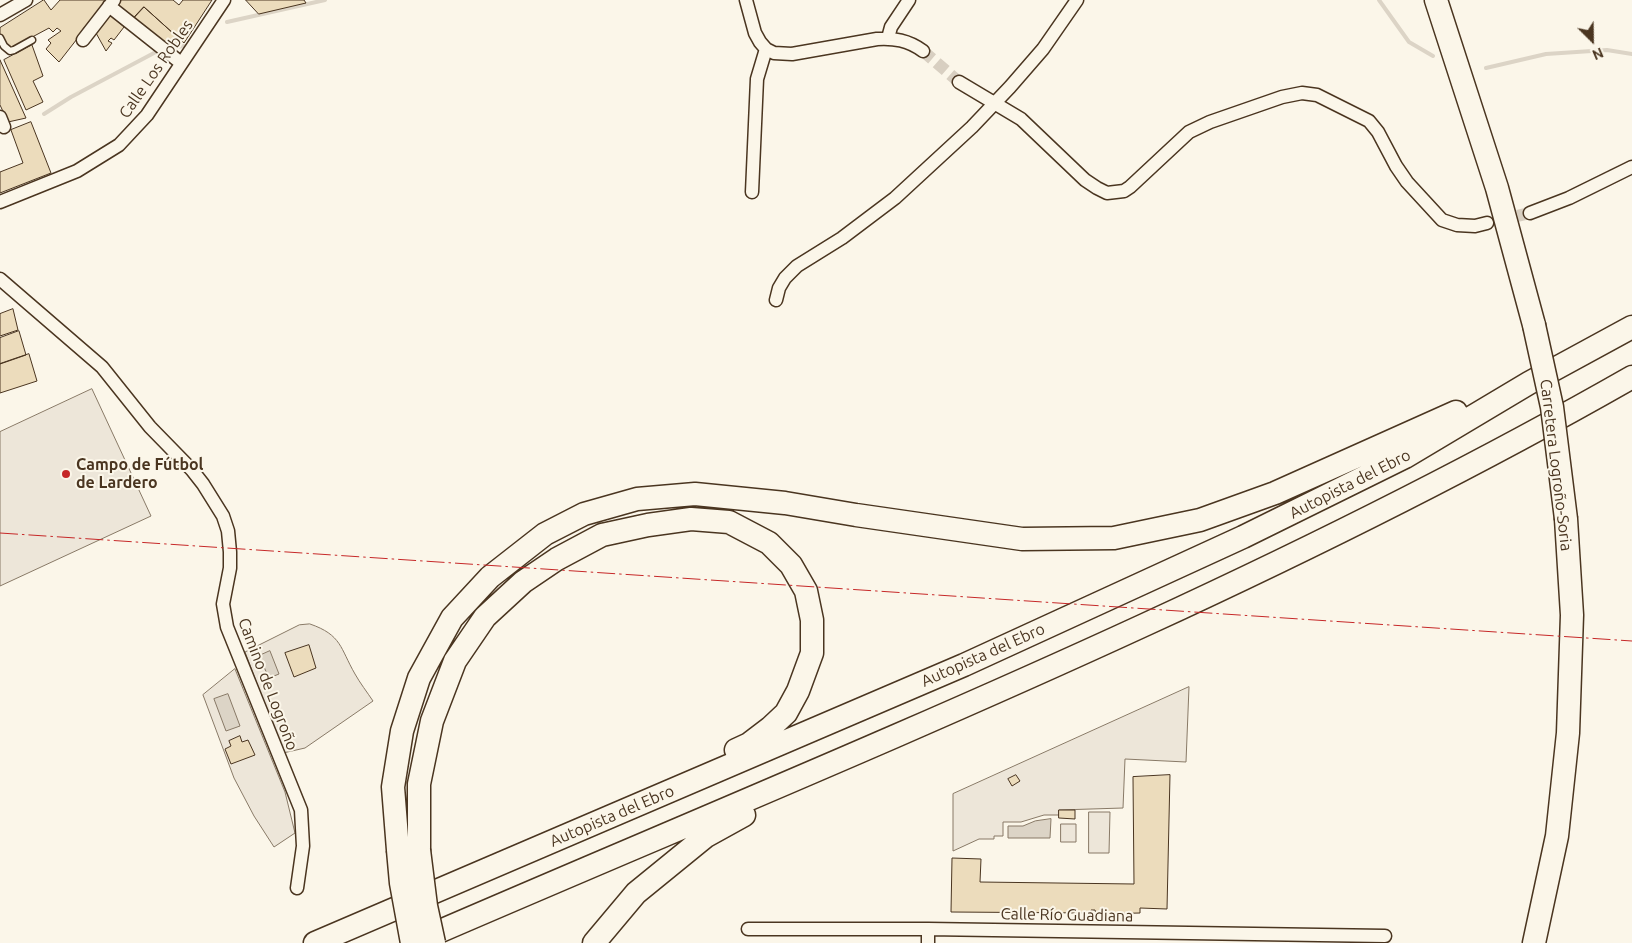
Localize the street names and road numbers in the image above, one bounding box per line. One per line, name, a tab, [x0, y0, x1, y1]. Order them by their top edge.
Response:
street label: Calle Los Robles	[115, 16, 197, 122]
street label: Carretera Logroño-Soria	[1536, 378, 1576, 552]
street label: Autopista del Ebro	[1286, 445, 1414, 523]
street label: Camino de Logroño	[234, 615, 302, 753]
street label: Autopista del Ebro	[918, 619, 1048, 691]
street label: Autopista del Ebro	[547, 781, 677, 851]
street label: Calle Río Guadiana	[1001, 904, 1133, 926]

